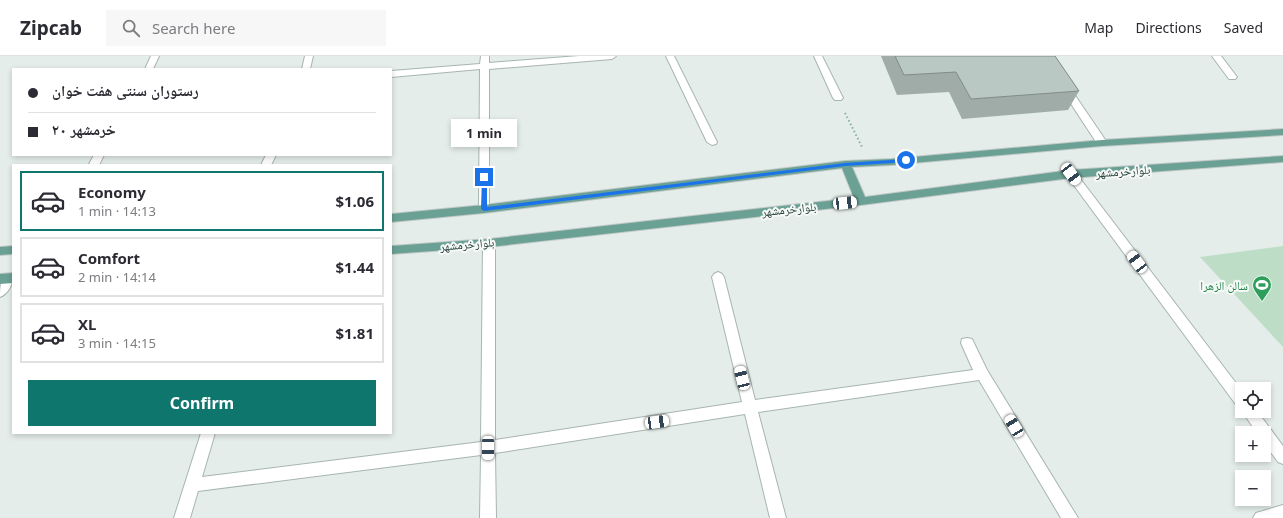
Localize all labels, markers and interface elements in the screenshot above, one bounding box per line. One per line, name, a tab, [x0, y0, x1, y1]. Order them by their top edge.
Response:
search box	[106, 10, 386, 46]
text: Zipcab	[20, 15, 82, 41]
icon: search	[120, 17, 142, 39]
text: Search here	[152, 18, 235, 38]
text: Map	[1084, 18, 1113, 37]
text: Directions	[1135, 18, 1202, 37]
text: Saved	[1224, 18, 1263, 37]
text: رستوران سنتى هفت خوان	[52, 80, 199, 100]
text: خرمشهر ۲۰	[52, 119, 116, 139]
callout: 1 min	[451, 119, 517, 147]
text: 1 min	[466, 124, 502, 142]
route start	[897, 151, 915, 169]
car	[1059, 161, 1083, 187]
street label: بلوارخرمشهر	[1094, 161, 1151, 181]
route end	[475, 168, 493, 186]
text: Economy	[78, 182, 146, 202]
icon: car	[30, 183, 66, 219]
text: $1.06	[335, 191, 374, 211]
car	[832, 196, 858, 210]
street label: بلوارخرمشهر	[760, 198, 817, 220]
text: 1 min · 14:13	[78, 202, 156, 220]
street label: بلوارخرمشهر	[438, 233, 495, 255]
text: Comfort	[78, 248, 140, 268]
icon: car	[30, 249, 66, 285]
car	[1125, 249, 1149, 275]
text: $1.44	[335, 257, 374, 277]
text: 2 min · 14:14	[78, 268, 156, 286]
sports icon: سالن الزهرا	[1251, 274, 1273, 302]
place label: سالن الزهرا	[1200, 277, 1248, 294]
text: XL	[78, 314, 96, 334]
icon: car	[30, 315, 66, 351]
text: $1.81	[335, 323, 374, 343]
text: 3 min · 14:15	[78, 334, 156, 352]
car	[733, 365, 751, 391]
button: Confirm	[28, 380, 376, 426]
map controls	[1235, 382, 1271, 506]
button: locate	[1235, 382, 1271, 418]
car	[1003, 413, 1025, 439]
car	[644, 414, 670, 430]
button: +	[1235, 426, 1271, 462]
car	[482, 436, 494, 460]
button: −	[1235, 470, 1271, 506]

